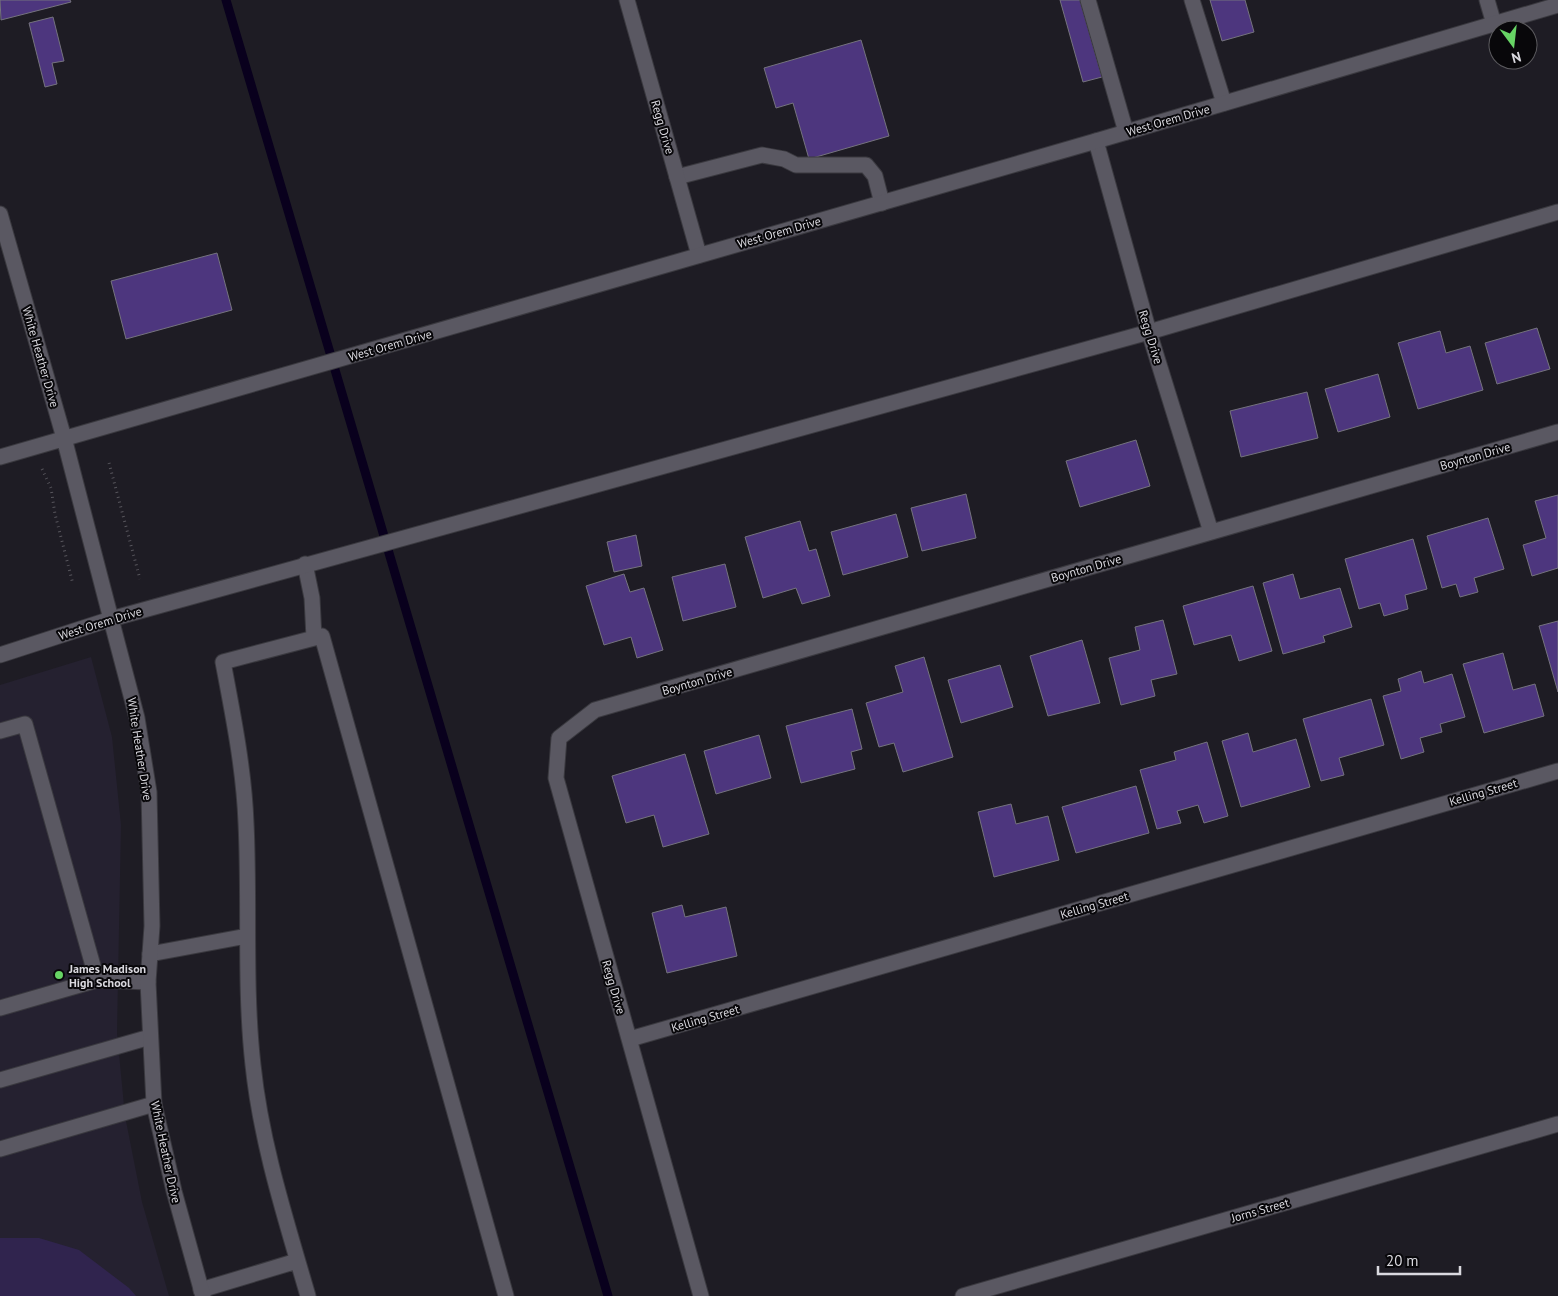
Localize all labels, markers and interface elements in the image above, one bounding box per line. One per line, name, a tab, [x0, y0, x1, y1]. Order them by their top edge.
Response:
north arrow	[1488, 20, 1538, 70]
text: N	[1510, 48, 1523, 67]
street label: Regg Drive	[648, 98, 678, 156]
street label: West Orem Drive	[1125, 101, 1211, 139]
street label: West Orem Drive	[736, 213, 822, 251]
street label: White Heather Drive	[19, 305, 63, 409]
street label: Regg Drive	[1136, 308, 1166, 366]
street label: West Orem Drive	[347, 326, 433, 364]
street label: Boynton Drive	[1438, 439, 1512, 473]
street label: Boynton Drive	[1049, 551, 1123, 585]
street label: West Orem Drive	[57, 603, 143, 643]
street label: Boynton Drive	[660, 664, 734, 698]
street label: White Heather Drive	[124, 696, 156, 802]
street label: Kelling Street	[1447, 775, 1519, 809]
street label: Kelling Street	[1058, 888, 1130, 922]
street label: Regg Drive	[599, 958, 629, 1016]
place label: James Madison High School	[68, 961, 146, 990]
marker: James Madison High School	[53, 969, 65, 981]
street label: Kelling Street	[669, 1001, 741, 1035]
street label: White Heather Drive	[148, 1100, 184, 1204]
street label: Jorns Street	[1228, 1195, 1291, 1226]
scale bar	[1378, 1244, 1460, 1276]
text: 20 m	[1386, 1251, 1419, 1270]

